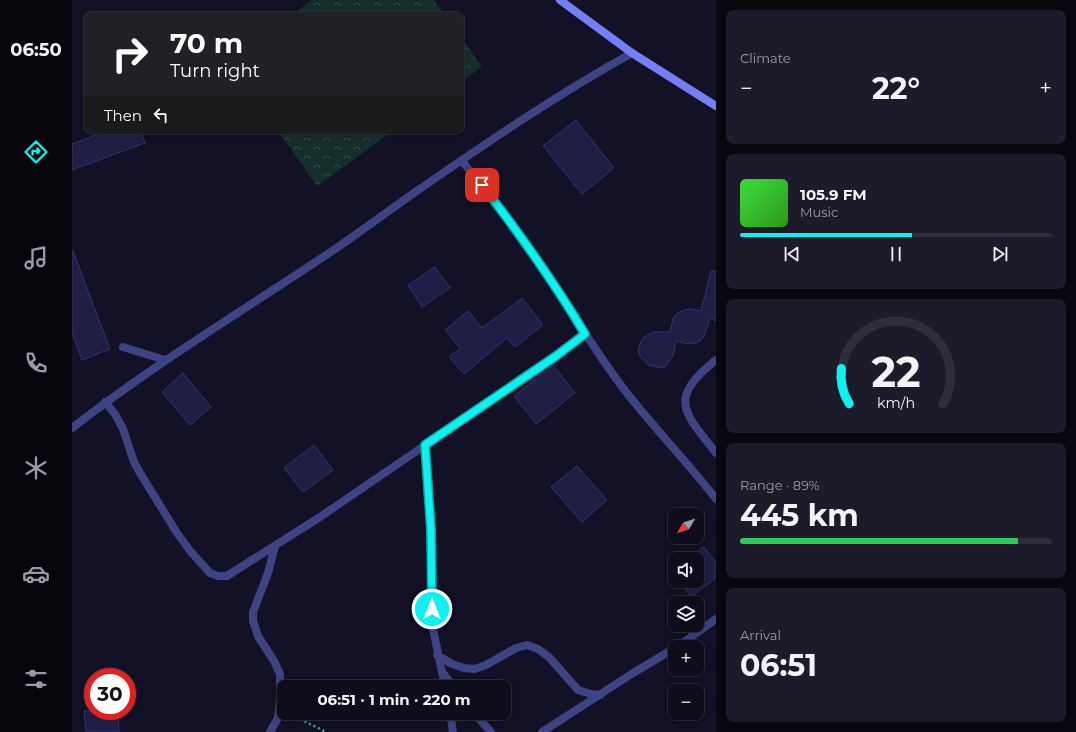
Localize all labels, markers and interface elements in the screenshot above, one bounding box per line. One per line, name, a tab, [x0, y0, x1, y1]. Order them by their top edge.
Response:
text: 70 m	[170, 26, 243, 60]
icon: right	[104, 28, 156, 80]
text: 06:50	[10, 39, 62, 61]
text: Climate	[740, 50, 791, 66]
text: Turn right	[170, 60, 260, 82]
text: 22°	[872, 70, 920, 107]
text: −	[740, 75, 753, 102]
text: +	[1039, 75, 1052, 102]
icon: left	[150, 104, 172, 126]
text: Then	[104, 106, 142, 125]
icon: directions	[22, 138, 50, 166]
pin	[465, 168, 499, 202]
icon: arrive	[471, 174, 493, 196]
text: 105.9 FM	[800, 185, 867, 204]
text: Music	[800, 204, 838, 220]
icon: previous	[781, 243, 803, 265]
icon: pause	[885, 243, 907, 265]
icon: next	[989, 243, 1011, 265]
icon: music	[22, 244, 50, 272]
text: 22	[871, 347, 921, 397]
icon: phone	[22, 349, 50, 377]
text: km/h	[877, 394, 915, 412]
icon: climate	[22, 454, 50, 482]
text: Range · 89%	[740, 477, 820, 493]
text: 445 km	[740, 497, 859, 534]
north arrow	[668, 508, 704, 544]
map controls	[668, 508, 704, 720]
button: sound	[668, 552, 704, 588]
icon: car	[22, 560, 50, 588]
position arrow	[411, 588, 453, 630]
button: layers	[668, 596, 704, 632]
text: Arrival	[740, 627, 781, 643]
button: +	[668, 640, 704, 676]
text: 06:51	[740, 647, 817, 684]
icon: filters	[22, 665, 50, 693]
speed limit sign: 30	[84, 668, 136, 720]
button: −	[668, 684, 704, 720]
text: 06:51 · 1 min · 220 m	[317, 690, 471, 709]

